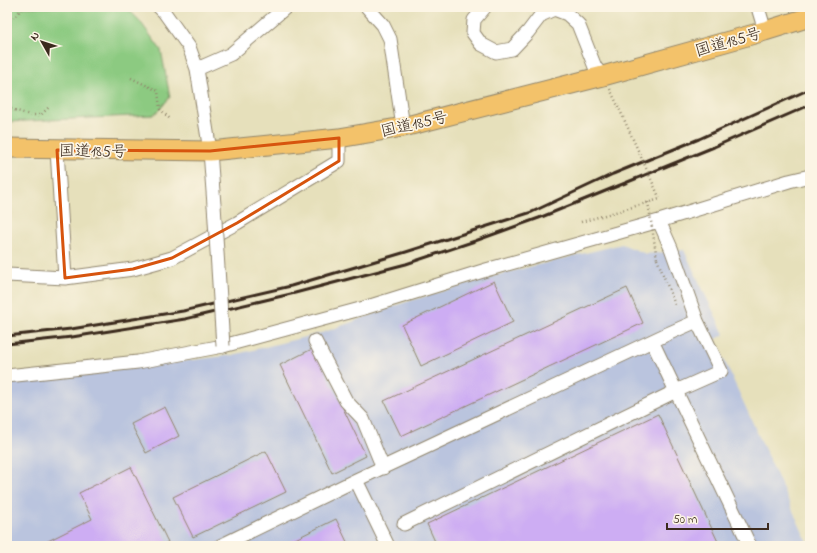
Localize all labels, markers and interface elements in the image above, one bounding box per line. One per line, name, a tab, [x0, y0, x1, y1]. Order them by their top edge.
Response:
north arrow	[22, 22, 62, 62]
street label: 国道185号	[692, 22, 765, 64]
text: N	[26, 28, 44, 44]
street label: 国道185号	[379, 106, 450, 144]
street label: 国道185号	[59, 139, 127, 165]
scale bar	[667, 505, 768, 531]
text: 50 m	[673, 511, 697, 529]

